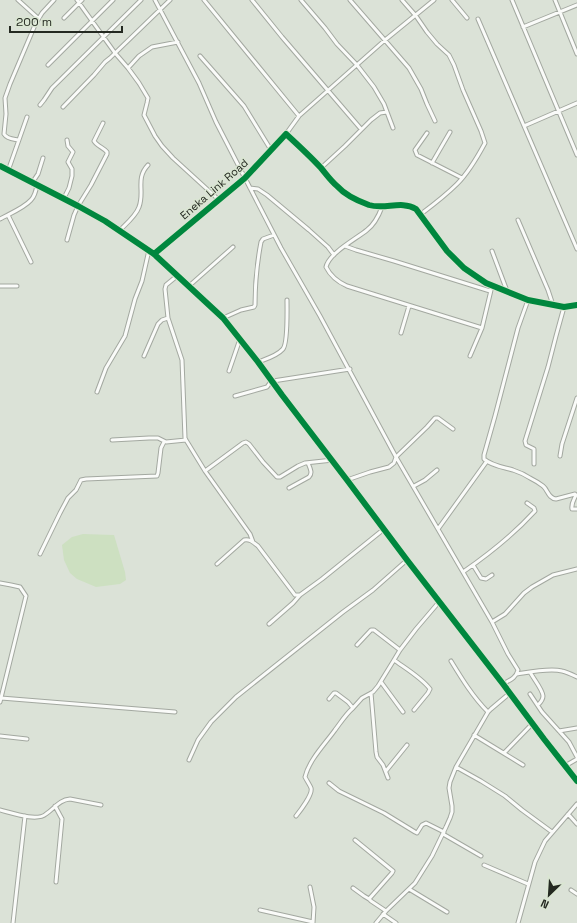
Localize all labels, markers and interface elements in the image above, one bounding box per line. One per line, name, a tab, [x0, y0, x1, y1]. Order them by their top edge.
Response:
scale bar	[10, 8, 122, 34]
text: 200 m	[16, 14, 52, 30]
street label: Eneka Link Road	[177, 156, 251, 222]
north arrow	[529, 875, 569, 915]
text: N	[538, 896, 551, 912]

